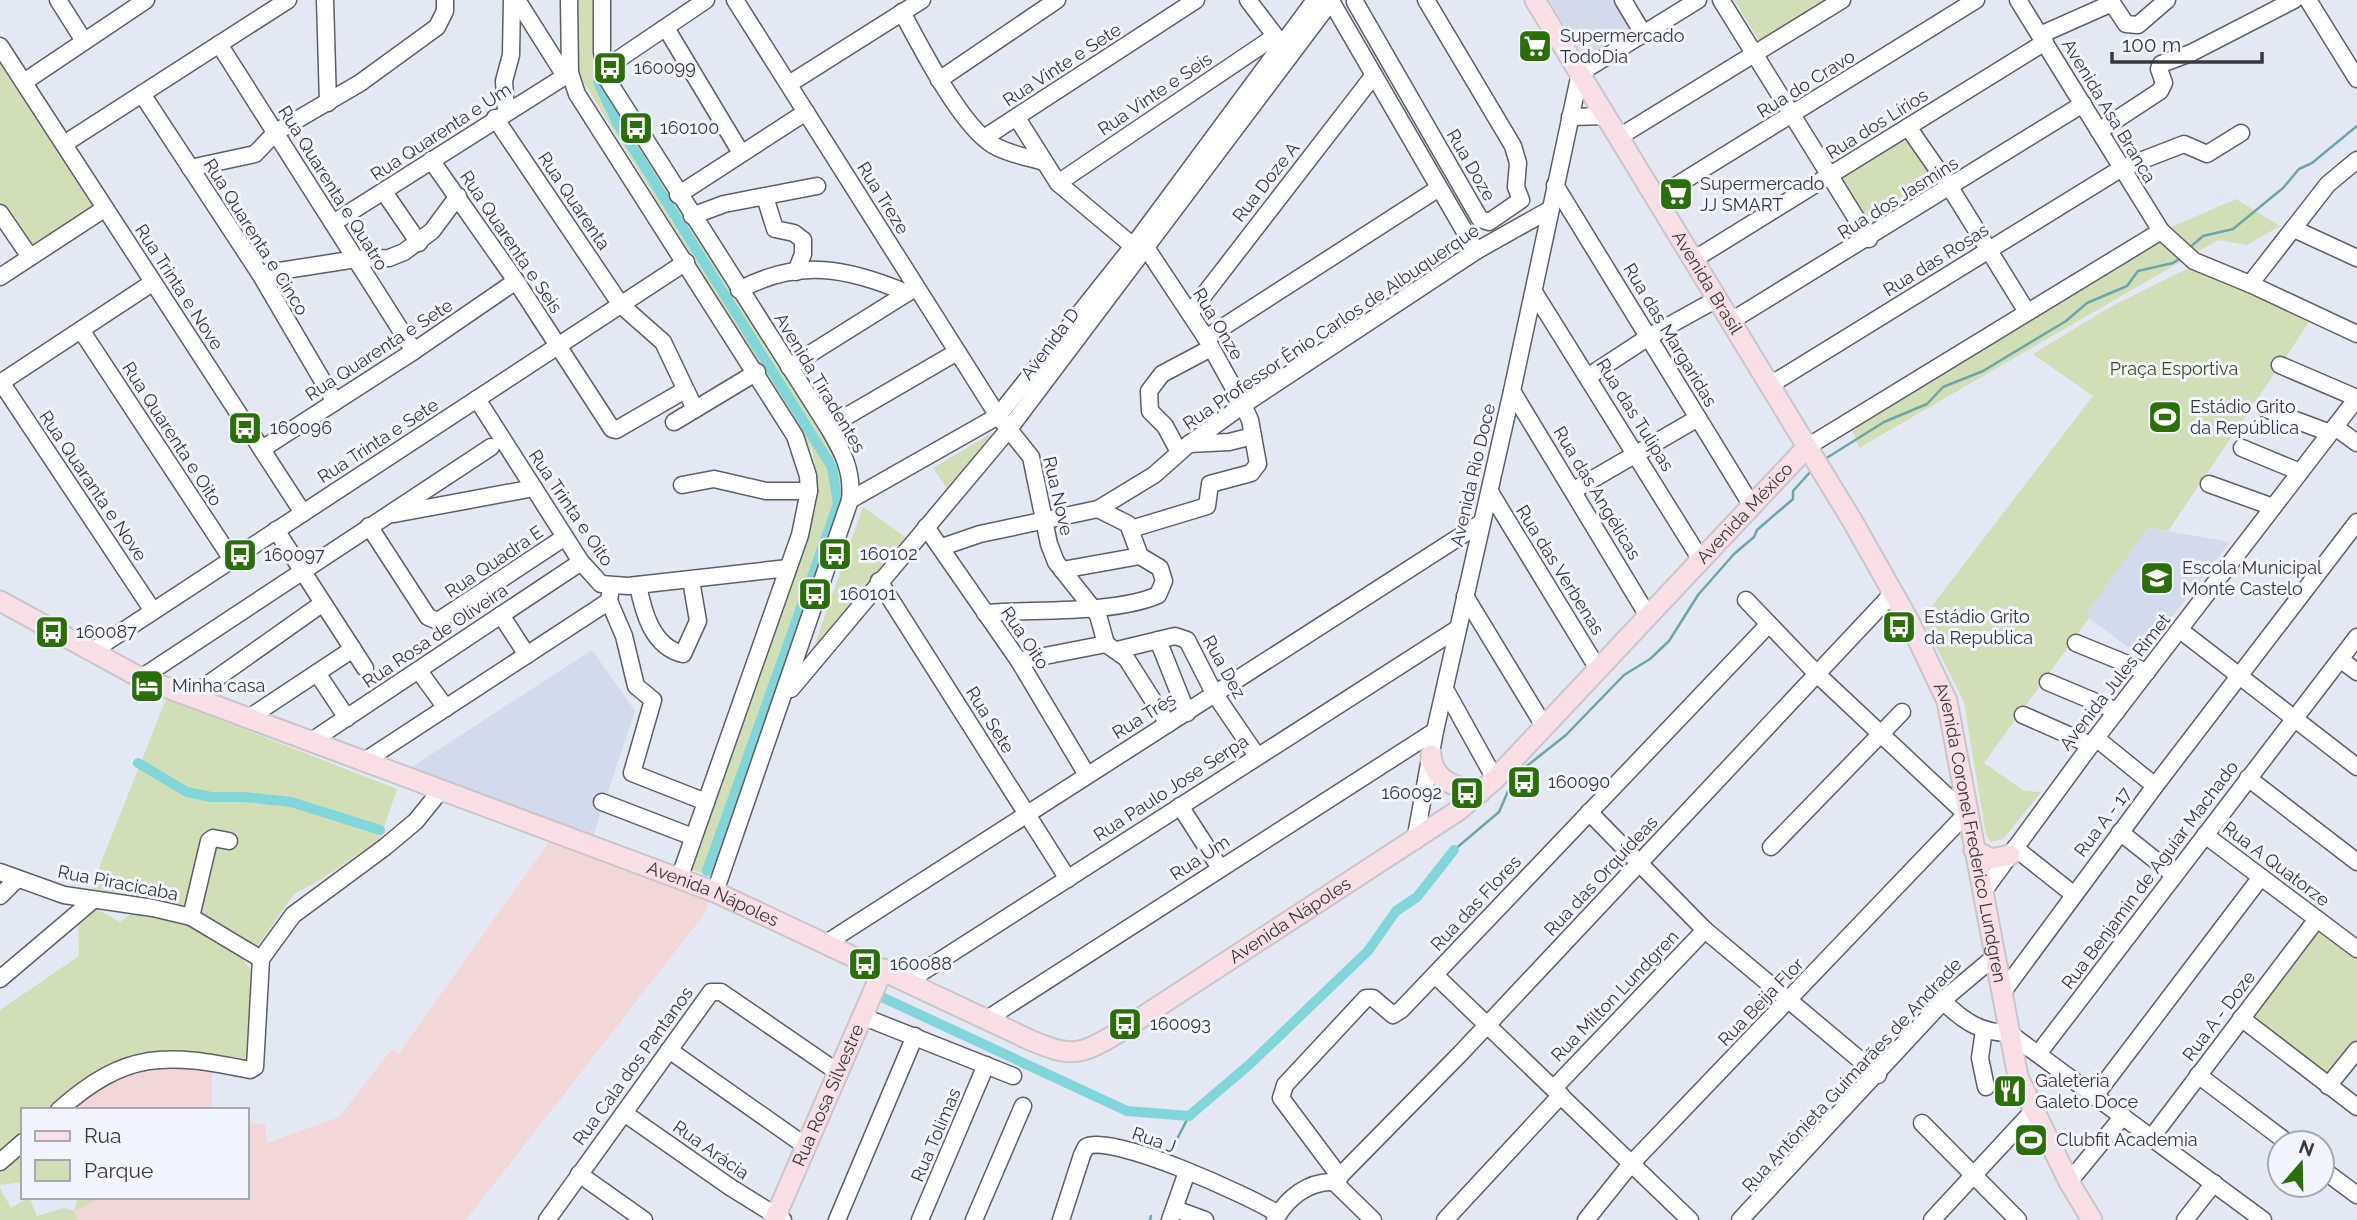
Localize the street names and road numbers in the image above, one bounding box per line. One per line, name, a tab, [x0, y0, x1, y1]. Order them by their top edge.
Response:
street label: Rua Vinte e Sete	[999, 18, 1125, 111]
street label: Avenida Asa Branca	[2058, 35, 2161, 187]
street label: Rua do Cravo	[1753, 45, 1859, 122]
street label: Rua Vinte e Seis	[1094, 48, 1216, 139]
street label: Rua Quarenta e Um	[367, 78, 515, 185]
street label: Rua dos Lírios	[1822, 84, 1932, 163]
street label: Rua Quarenta e Quatro	[274, 102, 393, 274]
street label: Rua Doze	[1443, 125, 1501, 205]
street label: Rua Doze A	[1228, 138, 1303, 226]
street label: Rua Quarenta	[534, 148, 615, 254]
street label: Rua dos Jasmins	[1834, 152, 1962, 243]
street label: Rua Quarenta e Cinco	[200, 155, 313, 319]
street label: Rua Treze	[853, 158, 914, 238]
street label: Rua Quarenta e Seis	[456, 166, 567, 317]
street label: Rua Professor Ênio Carlos de Albuquerque	[1178, 218, 1483, 434]
street label: Rua das Rosas	[1879, 219, 1993, 300]
street label: Rua Trinta e Nove	[131, 220, 228, 354]
street label: Avenida Brasil	[1668, 227, 1747, 338]
street label: Rua das Margaridas	[1619, 259, 1722, 410]
street label: Rua Onze	[1189, 284, 1248, 364]
street label: Rua Quarenta e Sete	[301, 294, 457, 405]
street label: Avenida D	[1016, 304, 1083, 384]
street label: Avenida Tiradentes	[770, 309, 871, 457]
street label: Rua das Tulipas	[1592, 354, 1679, 475]
street label: Rua Quarenta e Oito	[118, 358, 227, 510]
street label: Rua Trinta e Sete	[313, 394, 442, 487]
street label: Avenida Rio Doce	[1446, 401, 1499, 549]
street label: Rua Quaranta e Nove	[35, 407, 152, 565]
street label: Rua das Angélicas	[1549, 422, 1646, 564]
street label: Rua Trinta e Oito	[525, 446, 618, 570]
street label: Rua Nove	[1039, 454, 1078, 538]
street label: Avenida México	[1692, 458, 1797, 568]
street label: Rua das Verbenas	[1512, 501, 1609, 639]
street label: Rua Quadra E	[441, 521, 547, 602]
street label: Rua Rosa de Oliveira	[358, 579, 511, 692]
street label: Rua Oito	[997, 603, 1054, 673]
street label: Avenida Jules Rimet	[2055, 609, 2174, 754]
street label: Rua Dez	[1199, 632, 1250, 702]
street label: Avenida Coronel Frederico Lundgren	[1930, 679, 2011, 984]
street label: Rua Sete	[962, 683, 1019, 757]
street label: Rua Três	[1108, 688, 1180, 743]
street label: Rua Paulo Jose Serpa	[1090, 730, 1252, 845]
street label: Rua Benjamin de Aguiar Machado	[2057, 756, 2243, 993]
street label: Rua A - 17	[2070, 782, 2136, 861]
street label: Rua das Orquídeas	[1540, 811, 1662, 940]
street label: Rua A Quatorze	[2219, 817, 2334, 911]
street label: Rua Um	[1166, 831, 1233, 885]
street label: Rua das Flores	[1426, 850, 1525, 955]
street label: Avenida Nápoles	[644, 857, 783, 931]
street label: Rua Piracicaba	[56, 861, 180, 904]
street label: Avenida Nápoles	[1225, 872, 1355, 967]
street label: Rua Milton Lundgren	[1547, 926, 1683, 1066]
street label: Rua Beija Flor	[1713, 953, 1808, 1050]
street label: Rua Antônieta Guimarães de Andrade	[1738, 953, 1966, 1196]
street label: Rua A - Doze	[2178, 966, 2259, 1065]
street label: Rua Cala dos Pantanos	[568, 982, 697, 1149]
street label: Rua Rosa Silvestre	[788, 1020, 868, 1169]
street label: Rua Tolimas	[906, 1085, 965, 1185]
street label: Rua Arácia	[669, 1116, 753, 1183]
street label: Rua J	[1130, 1122, 1179, 1157]

